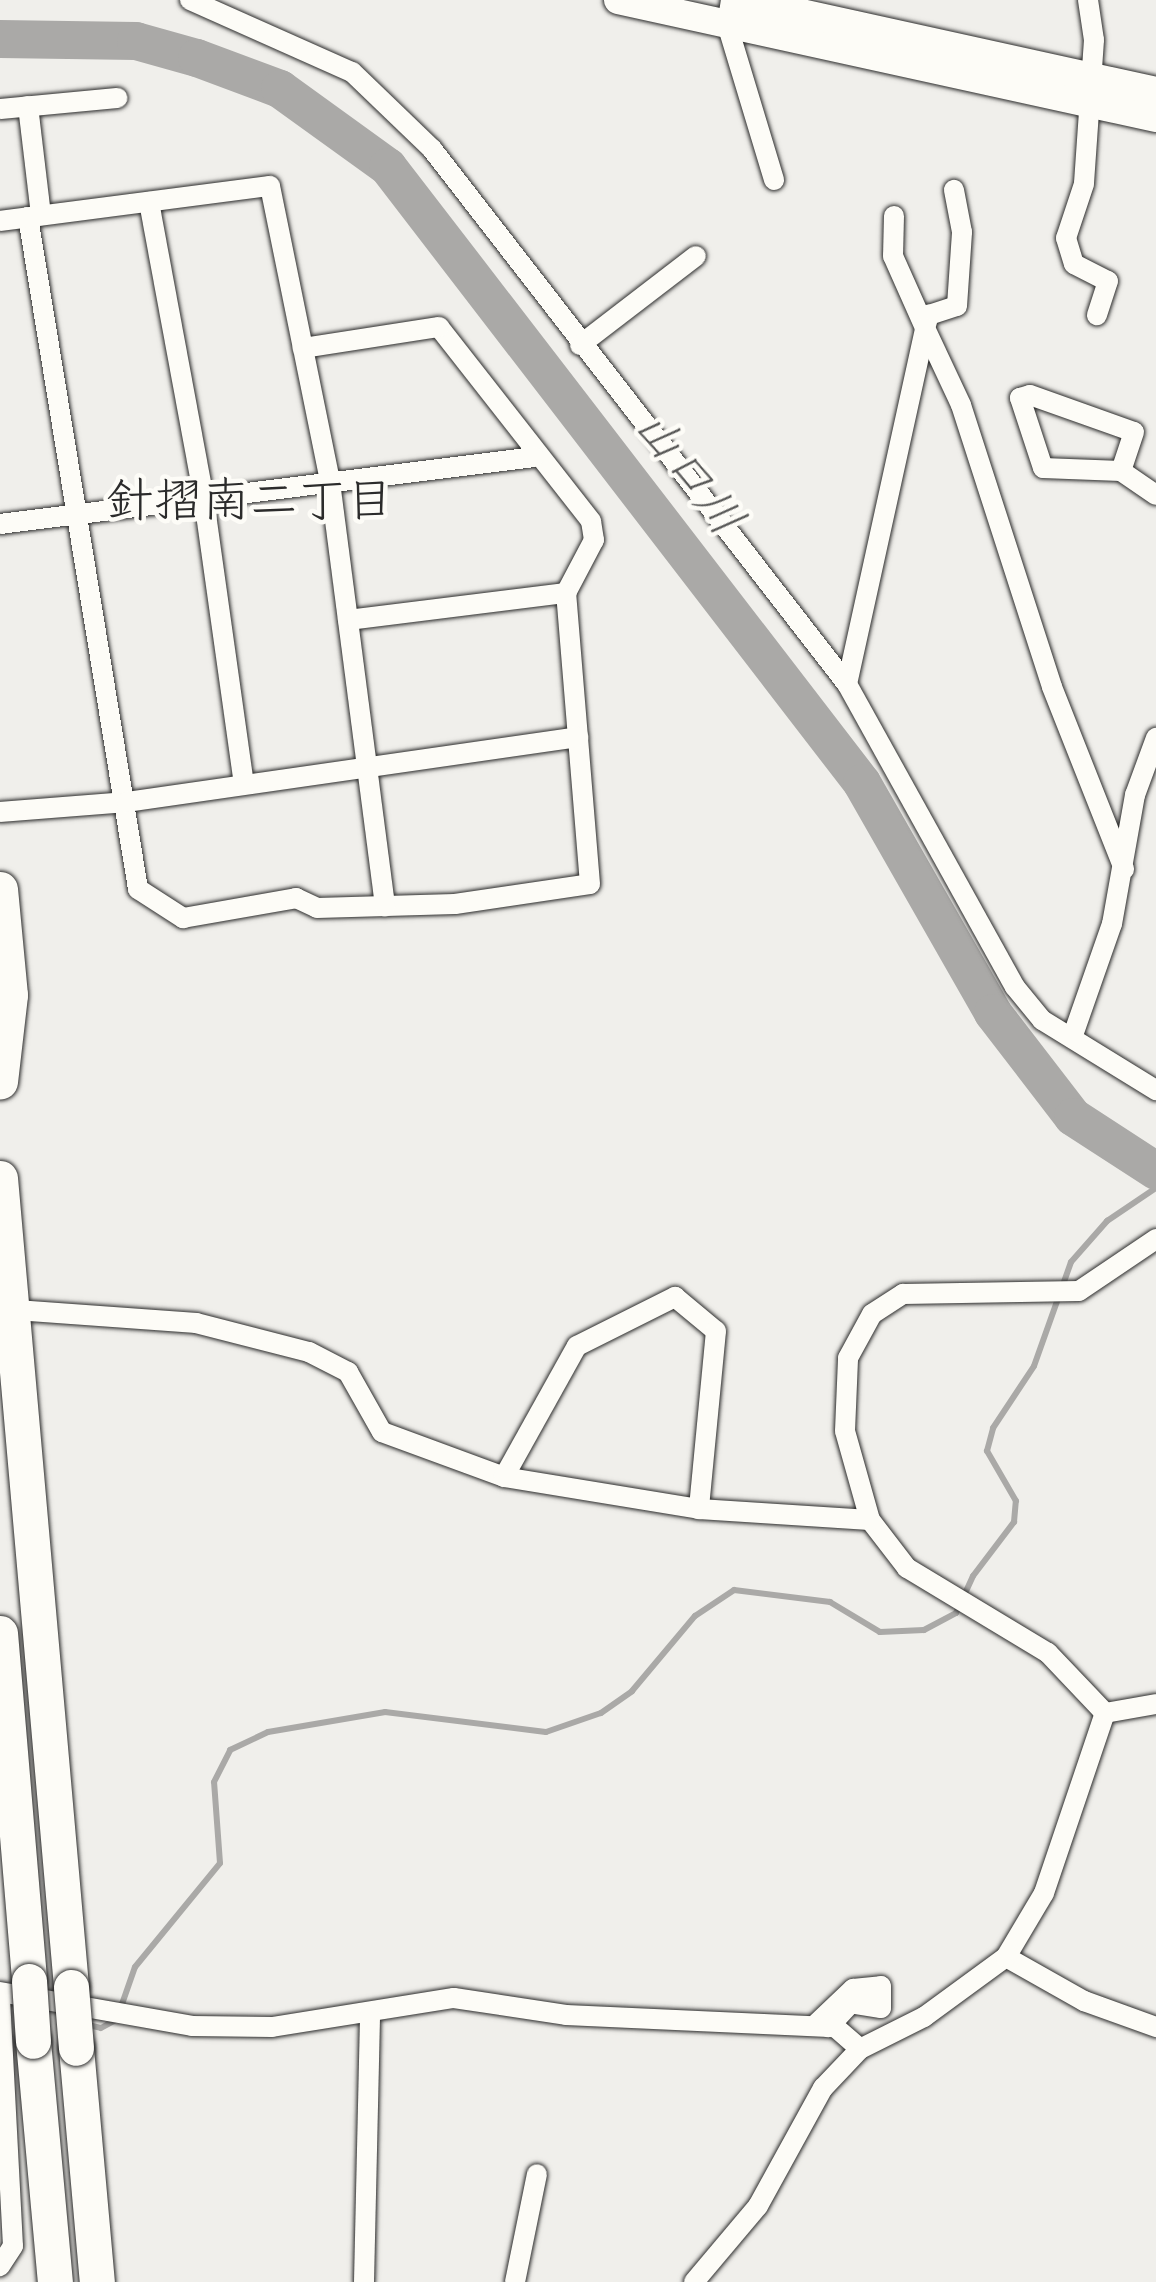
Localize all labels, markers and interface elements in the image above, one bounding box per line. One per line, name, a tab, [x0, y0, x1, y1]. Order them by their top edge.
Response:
water label: 山口川	[619, 401, 753, 549]
district label: 針摺南二丁目	[106, 476, 394, 534]

